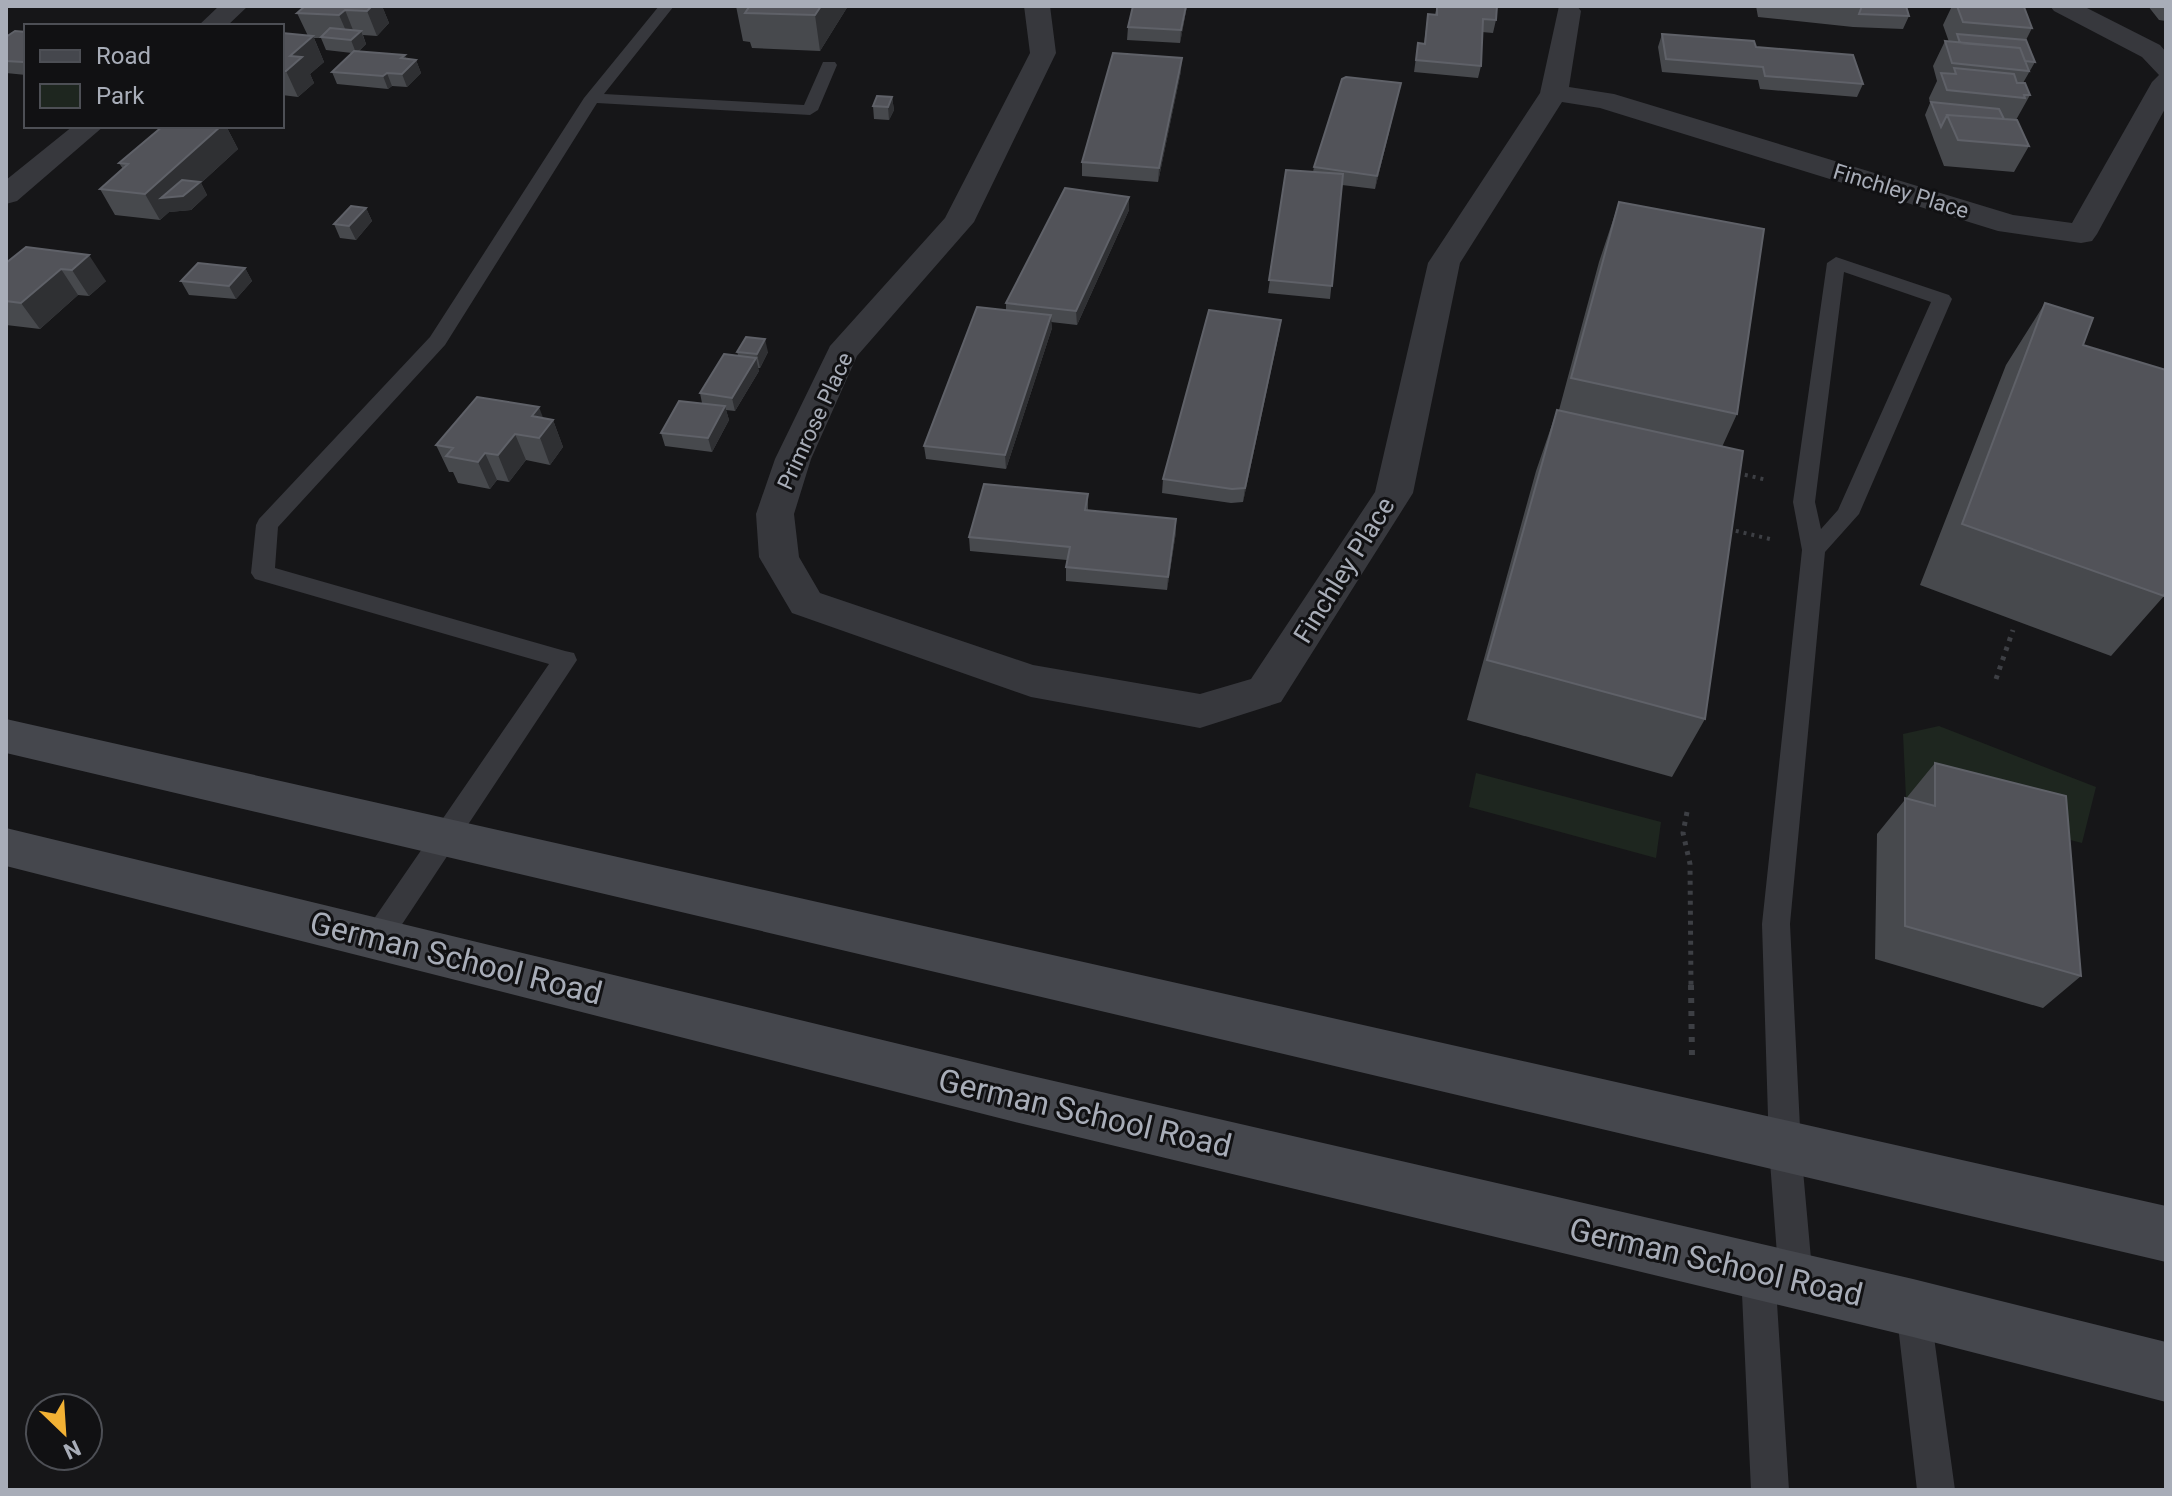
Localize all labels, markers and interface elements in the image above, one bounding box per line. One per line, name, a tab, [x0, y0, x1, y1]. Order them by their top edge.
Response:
legend	[24, 24, 284, 128]
text: Road	[96, 42, 151, 70]
text: Park	[96, 82, 145, 110]
street label: Finchley Place	[1830, 159, 1972, 223]
street label: Primrose Place	[772, 348, 858, 494]
street label: Finchley Place	[1287, 492, 1401, 648]
street label: German School Road	[306, 903, 606, 1013]
street label: German School Road	[935, 1061, 1235, 1165]
street label: German School Road	[1566, 1210, 1866, 1314]
north arrow	[24, 1392, 104, 1472]
text: N	[60, 1435, 85, 1464]

